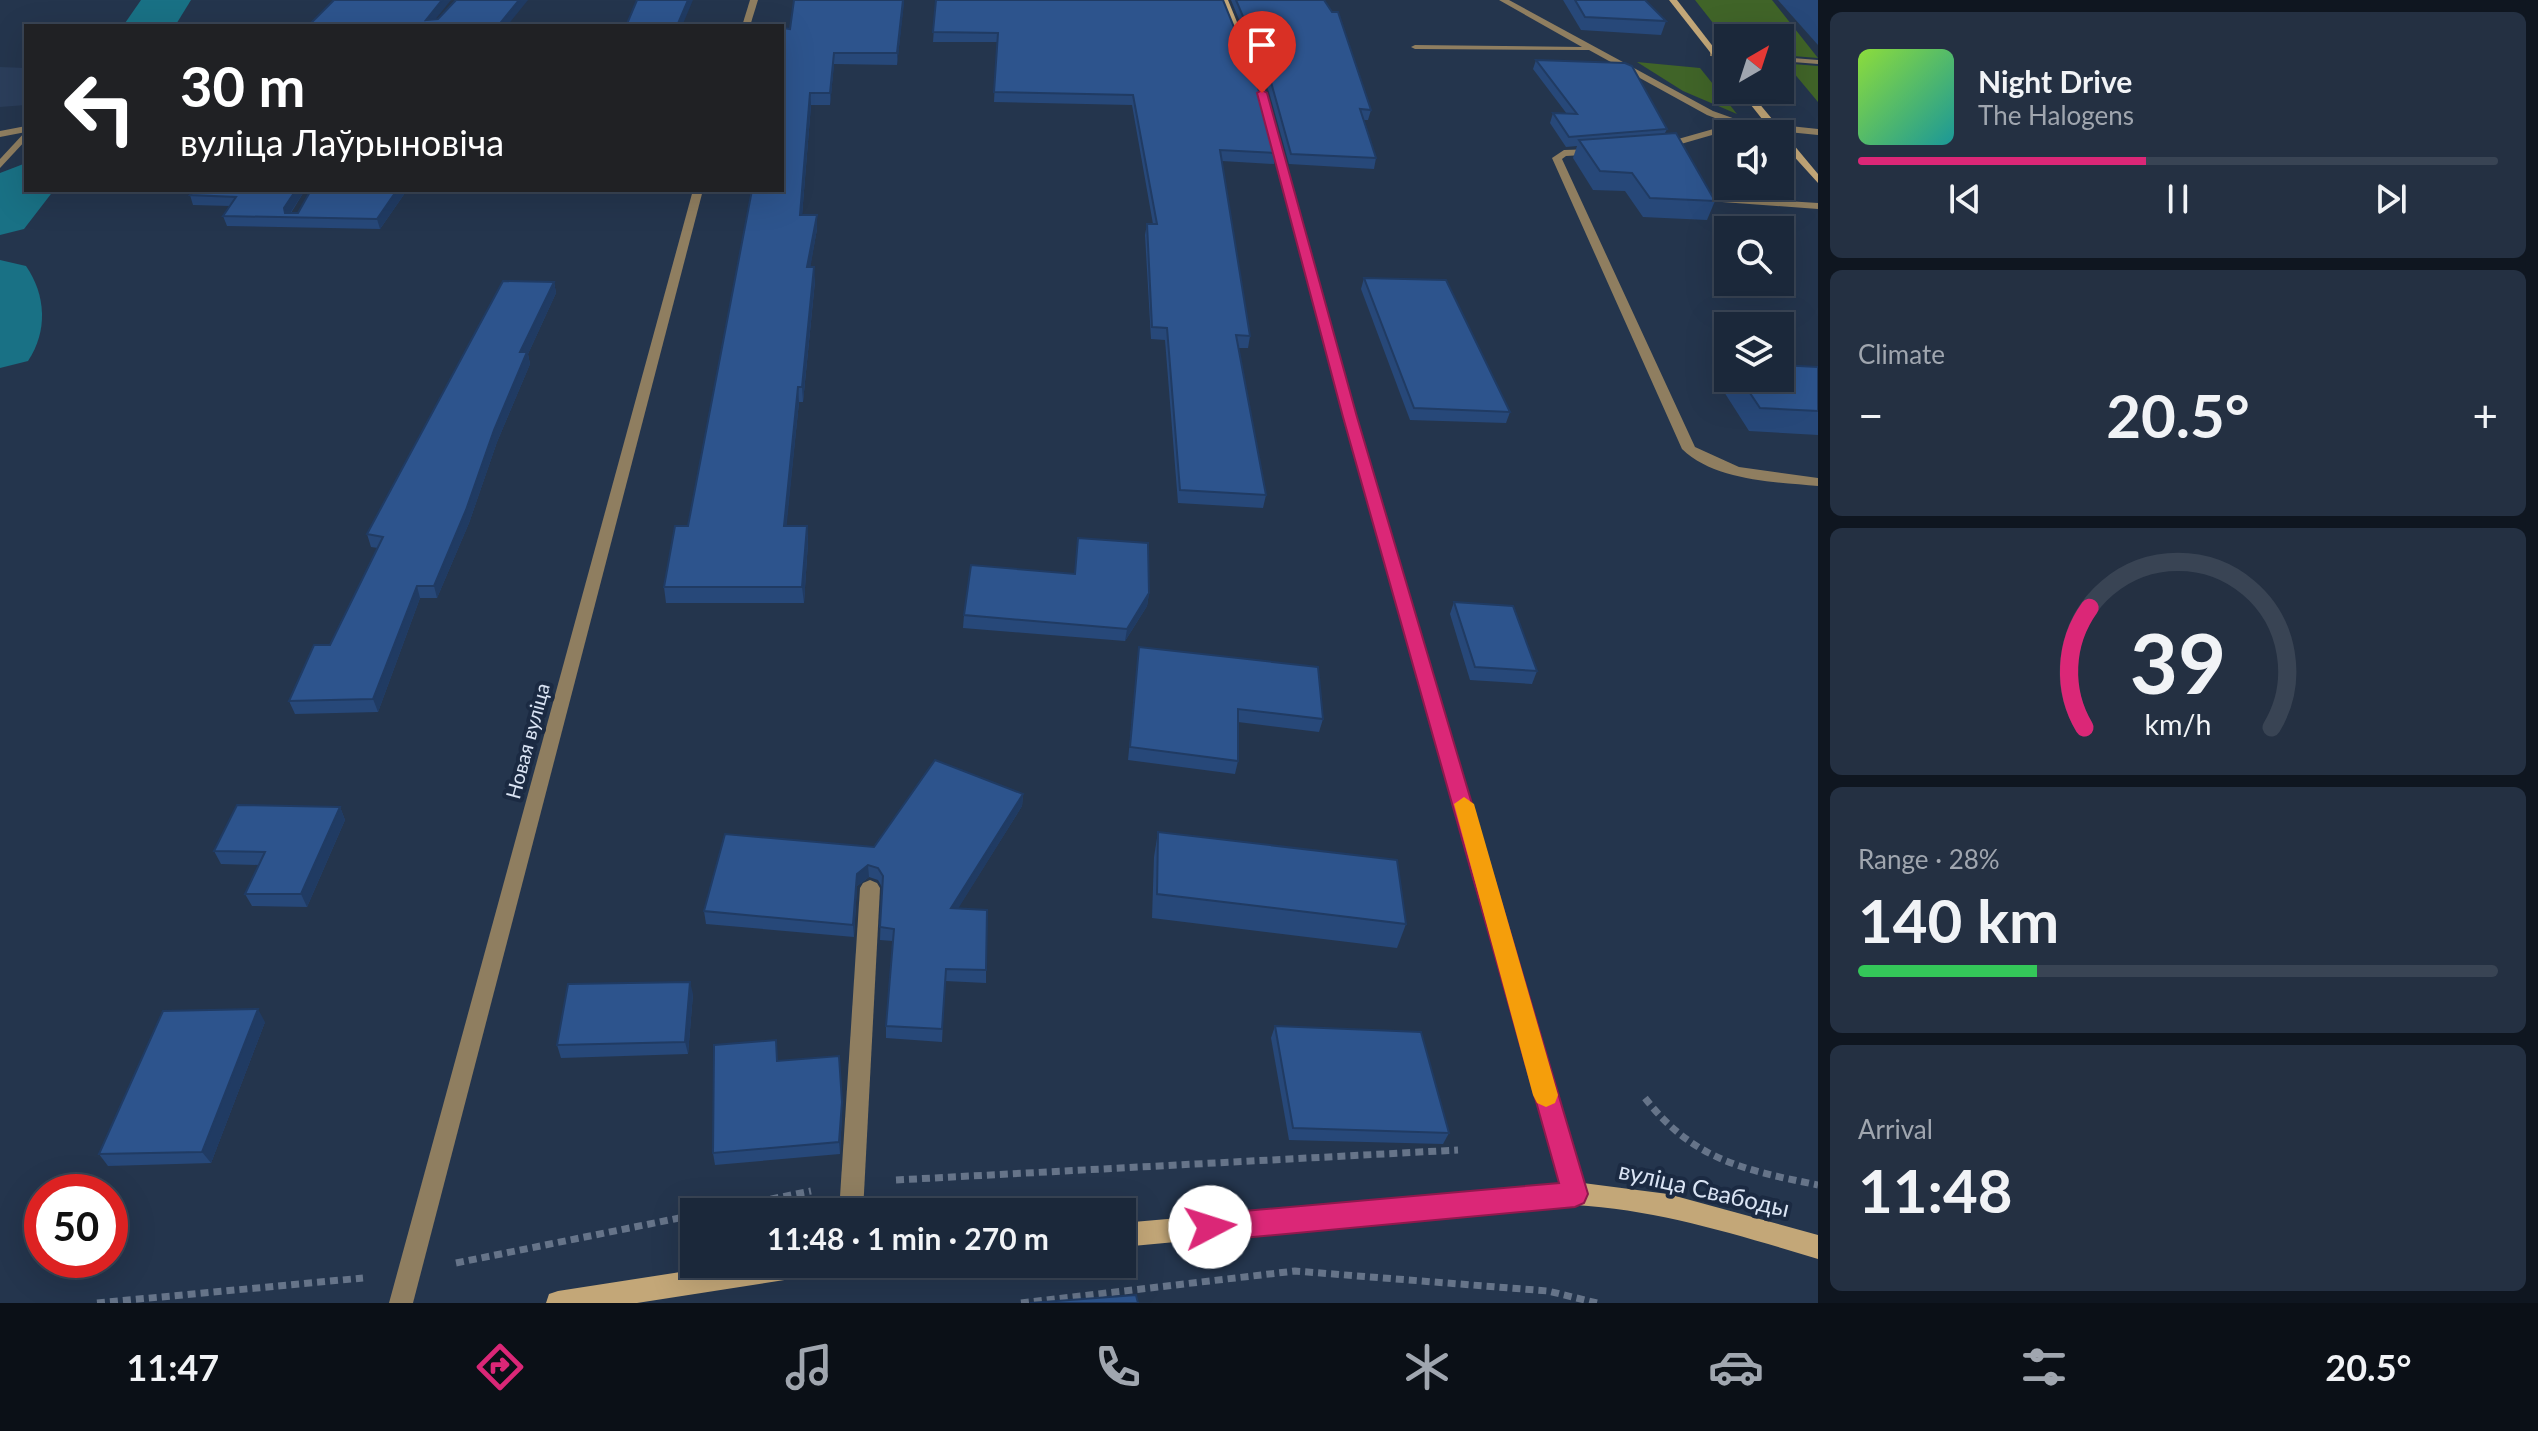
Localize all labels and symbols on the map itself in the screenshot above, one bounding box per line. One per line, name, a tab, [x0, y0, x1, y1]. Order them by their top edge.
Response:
pin	[1228, 11, 1296, 93]
north arrow	[1714, 24, 1794, 104]
street label: Новая вуліца	[500, 680, 554, 801]
street label: вуліца Свабоды	[1616, 1155, 1793, 1222]
speed limit sign: 50	[24, 1174, 128, 1278]
position arrow	[1168, 1185, 1252, 1269]

